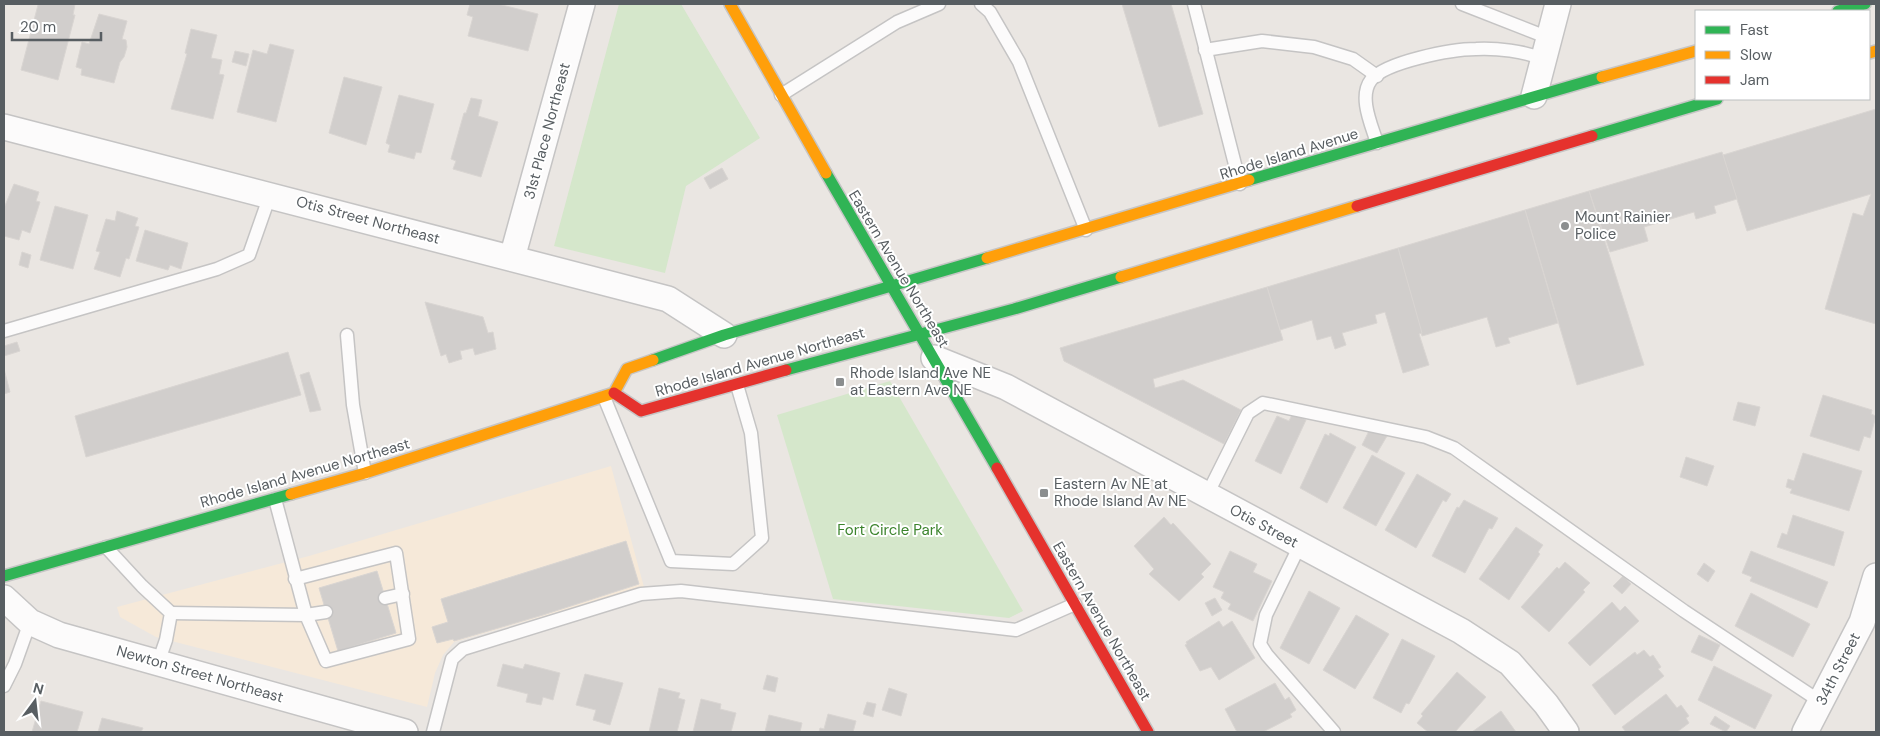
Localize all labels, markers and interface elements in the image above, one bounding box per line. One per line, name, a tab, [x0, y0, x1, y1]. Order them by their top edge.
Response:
scale bar	[12, 10, 101, 42]
legend	[1695, 10, 1870, 100]
text: 20 m	[20, 17, 56, 37]
text: Fast	[1740, 20, 1769, 40]
text: Slow	[1740, 45, 1773, 65]
street label: 31st Place Northeast	[519, 60, 575, 202]
text: Jam	[1740, 70, 1769, 90]
street label: Rhode Island Avenue	[1217, 123, 1361, 185]
street label: Eastern Avenue Northeast	[844, 187, 954, 351]
street label: Otis Street Northeast	[294, 191, 442, 249]
place label: Mount Rainier Police	[1575, 207, 1671, 244]
marker: Mount Rainier Police	[1559, 220, 1571, 232]
street label: Rhode Island Avenue Northeast	[653, 322, 867, 402]
place label: Rhode Island Ave NE at Eastern Ave NE	[850, 363, 991, 400]
marker: Rhode Island Ave NE at Eastern Ave NE	[834, 376, 846, 388]
street label: Rhode Island Avenue Northeast	[198, 433, 412, 513]
place label: Eastern Av NE at Rhode Island Av NE	[1054, 474, 1187, 511]
marker: Eastern Av NE at Rhode Island Av NE	[1038, 487, 1050, 499]
street label: Otis Street	[1226, 500, 1302, 553]
park label: Fort Circle Park	[837, 520, 943, 540]
street label: Eastern Avenue Northeast	[1048, 538, 1156, 704]
street label: 34th Street	[1811, 629, 1865, 709]
street label: Newton Street Northeast	[114, 641, 286, 707]
north arrow	[10, 676, 60, 726]
text: N	[31, 678, 46, 698]

